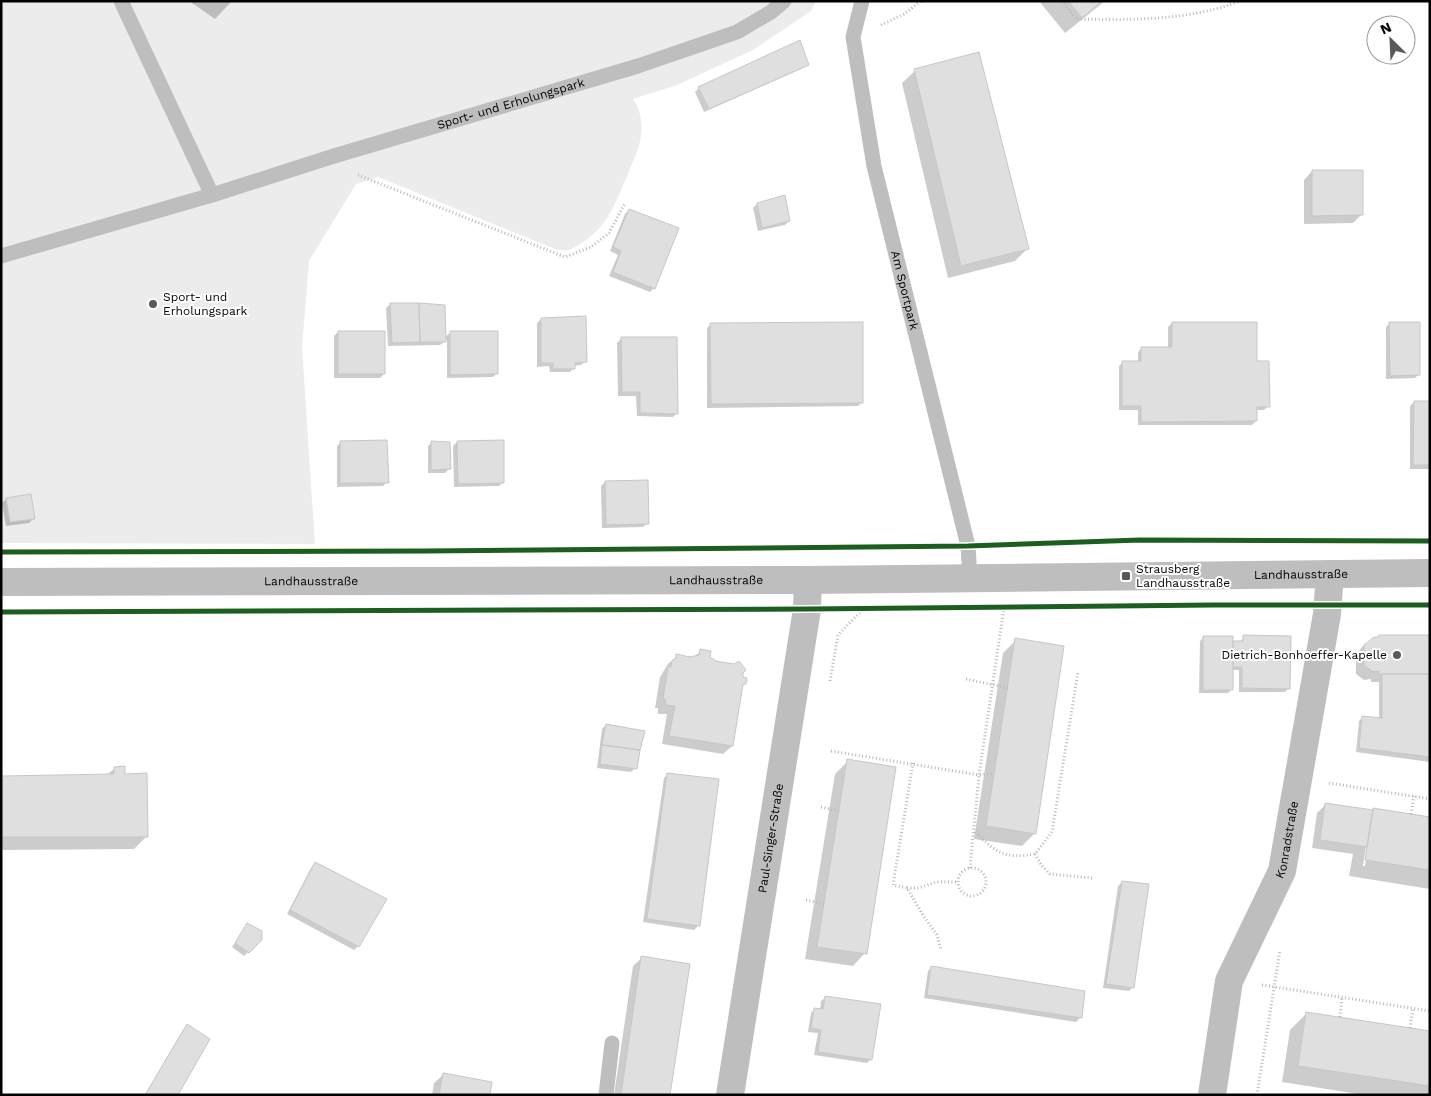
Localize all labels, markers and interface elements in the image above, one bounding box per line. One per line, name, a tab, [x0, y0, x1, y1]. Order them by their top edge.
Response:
north arrow	[1366, 15, 1416, 65]
text: N	[1378, 19, 1394, 38]
street label: Sport- und Erholungspark	[435, 75, 586, 132]
street label: Am Sportpark	[888, 249, 921, 332]
place label: Sport- und Erholungspark	[163, 290, 248, 318]
marker: Sport- und Erholungspark	[147, 298, 159, 310]
place label: Strausberg Landhausstraße	[1136, 562, 1230, 590]
street label: Landhausstraße	[1254, 567, 1348, 582]
marker: Strausberg Landhausstraße	[1120, 570, 1132, 582]
street label: Landhausstraße	[669, 573, 763, 587]
street label: Landhausstraße	[264, 574, 358, 588]
place label: Dietrich-Bonhoeffer-Kapelle	[1222, 648, 1387, 662]
marker: Dietrich-Bonhoeffer-Kapelle	[1391, 649, 1403, 661]
street label: Paul-Singer-Straße	[755, 782, 786, 894]
street label: Konradstraße	[1272, 800, 1301, 881]

